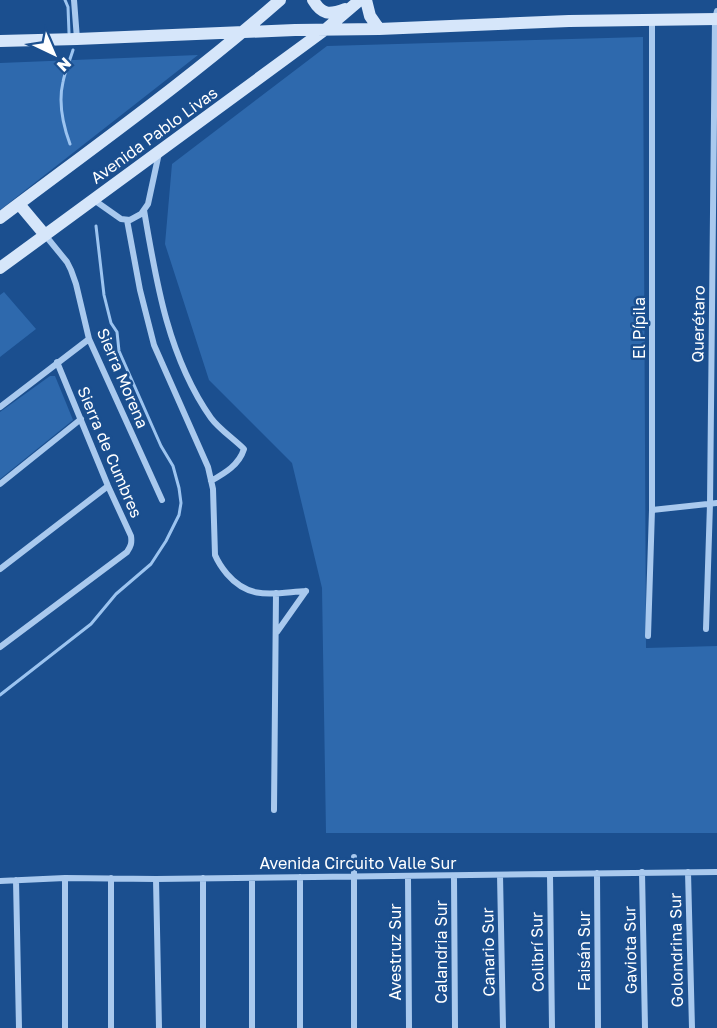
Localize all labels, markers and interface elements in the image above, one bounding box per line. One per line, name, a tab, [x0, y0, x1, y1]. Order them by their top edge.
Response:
north arrow	[24, 24, 84, 84]
text: N	[53, 53, 76, 76]
street label: Avenida Pablo Livas	[87, 82, 221, 188]
street label: Querétaro	[687, 285, 709, 363]
street label: El Pípila	[629, 297, 649, 359]
street label: Sierra Morena	[93, 325, 153, 431]
street label: Sierra de Cumbres	[73, 383, 147, 521]
street label: Avenida Circuito Valle Sur	[260, 853, 456, 873]
street label: Golondrina Sur	[665, 892, 687, 1008]
street label: Calandria Sur	[431, 900, 451, 1004]
street label: Avestruz Sur	[385, 904, 405, 1000]
street label: Gaviota Sur	[619, 906, 641, 994]
street label: Canario Sur	[477, 907, 499, 997]
street label: Faisán Sur	[574, 911, 594, 991]
street label: Colibrí Sur	[526, 912, 548, 992]

